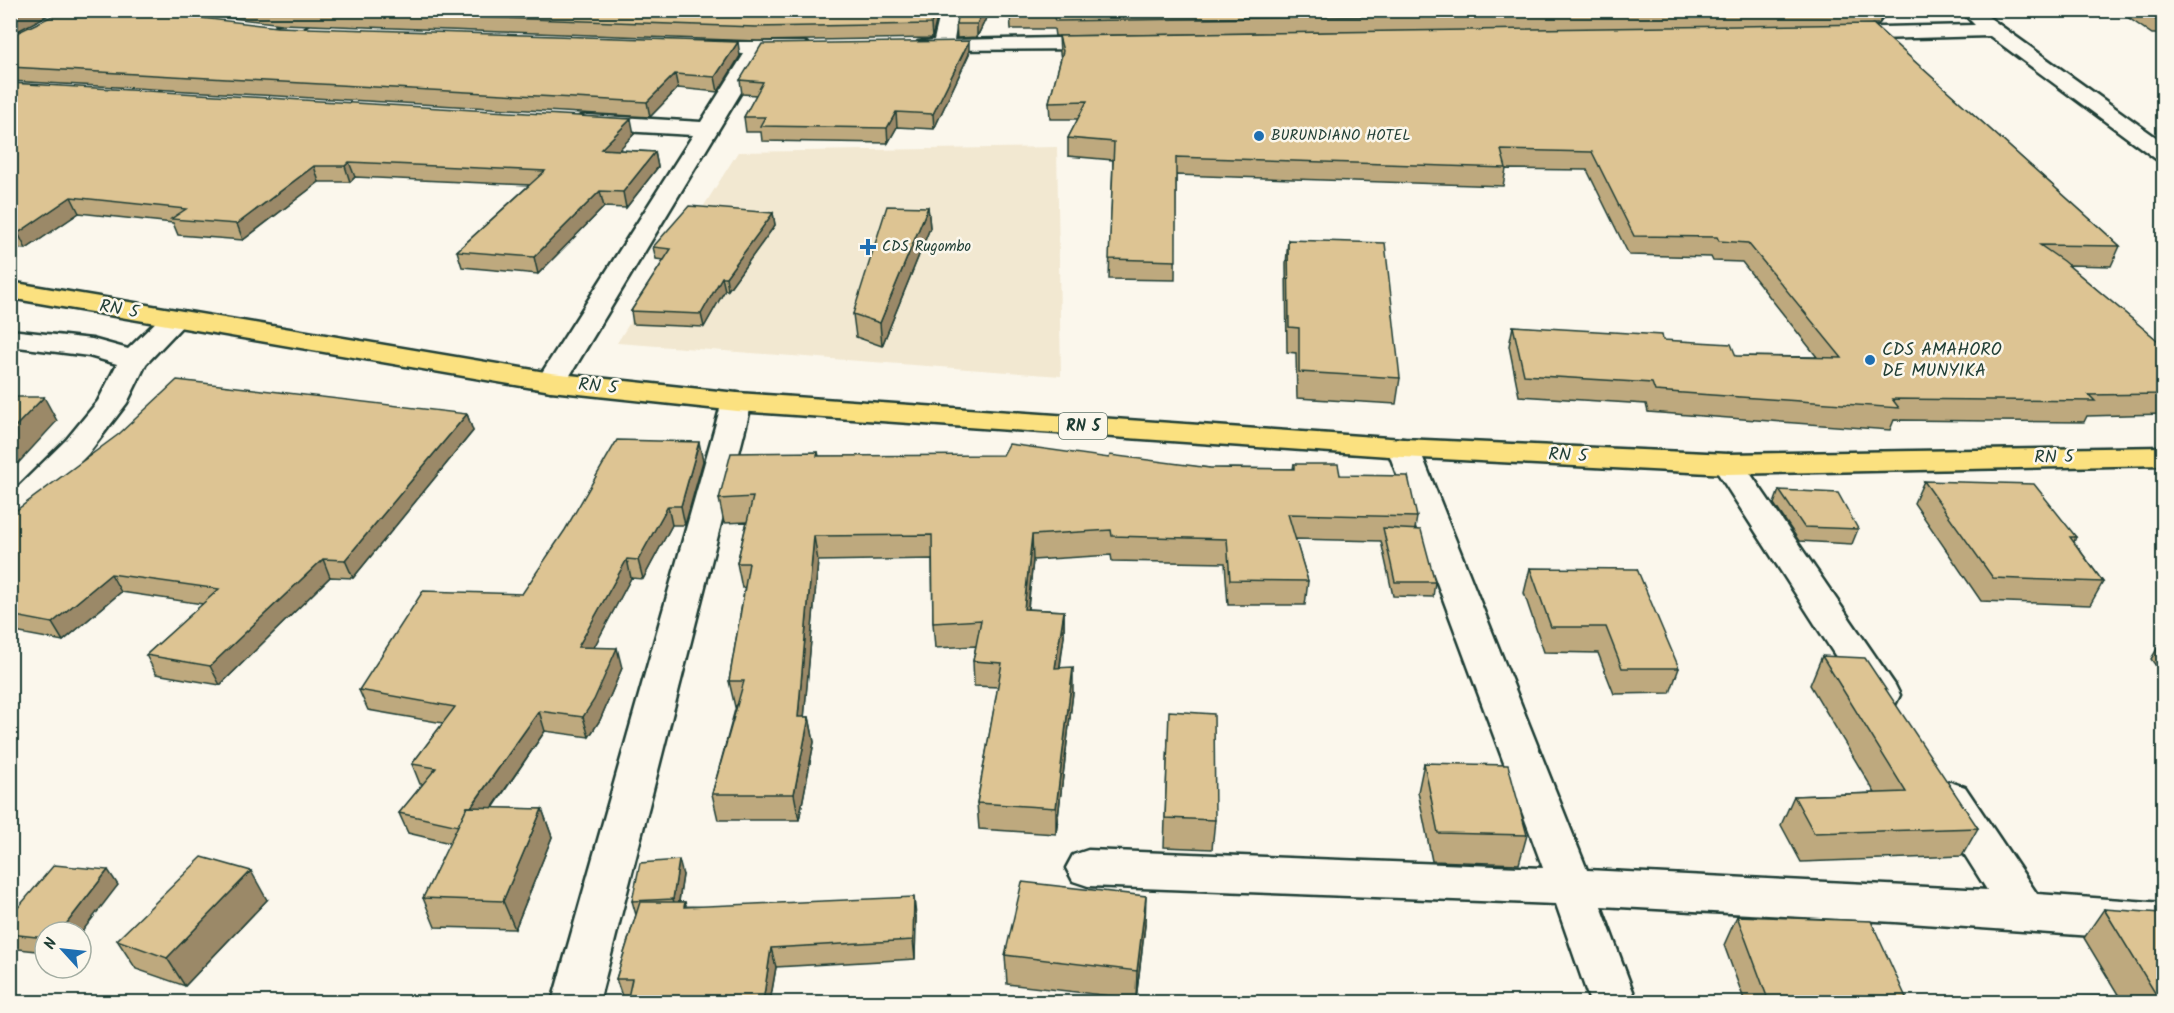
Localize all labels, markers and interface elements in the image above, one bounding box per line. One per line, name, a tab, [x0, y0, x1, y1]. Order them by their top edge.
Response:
place label: BURUNDIANO HOTEL	[1271, 124, 1410, 148]
marker: BURUNDIANO HOTEL	[1252, 129, 1266, 143]
place label: CDS Rugombo	[882, 235, 971, 259]
marker: CDS Rugombo	[859, 238, 877, 256]
street label: RN 5	[97, 292, 142, 328]
place label: CDS AMAHORO DE MUNYIKA	[1882, 336, 2002, 386]
marker: CDS AMAHORO DE MUNYIKA	[1863, 353, 1877, 367]
street label: RN 5	[577, 371, 621, 404]
road number: RN 5	[1059, 413, 1107, 439]
street label: RN 5	[1547, 440, 1590, 472]
street label: RN 5	[2034, 443, 2075, 473]
north arrow	[33, 920, 93, 980]
text: N	[38, 934, 64, 954]

